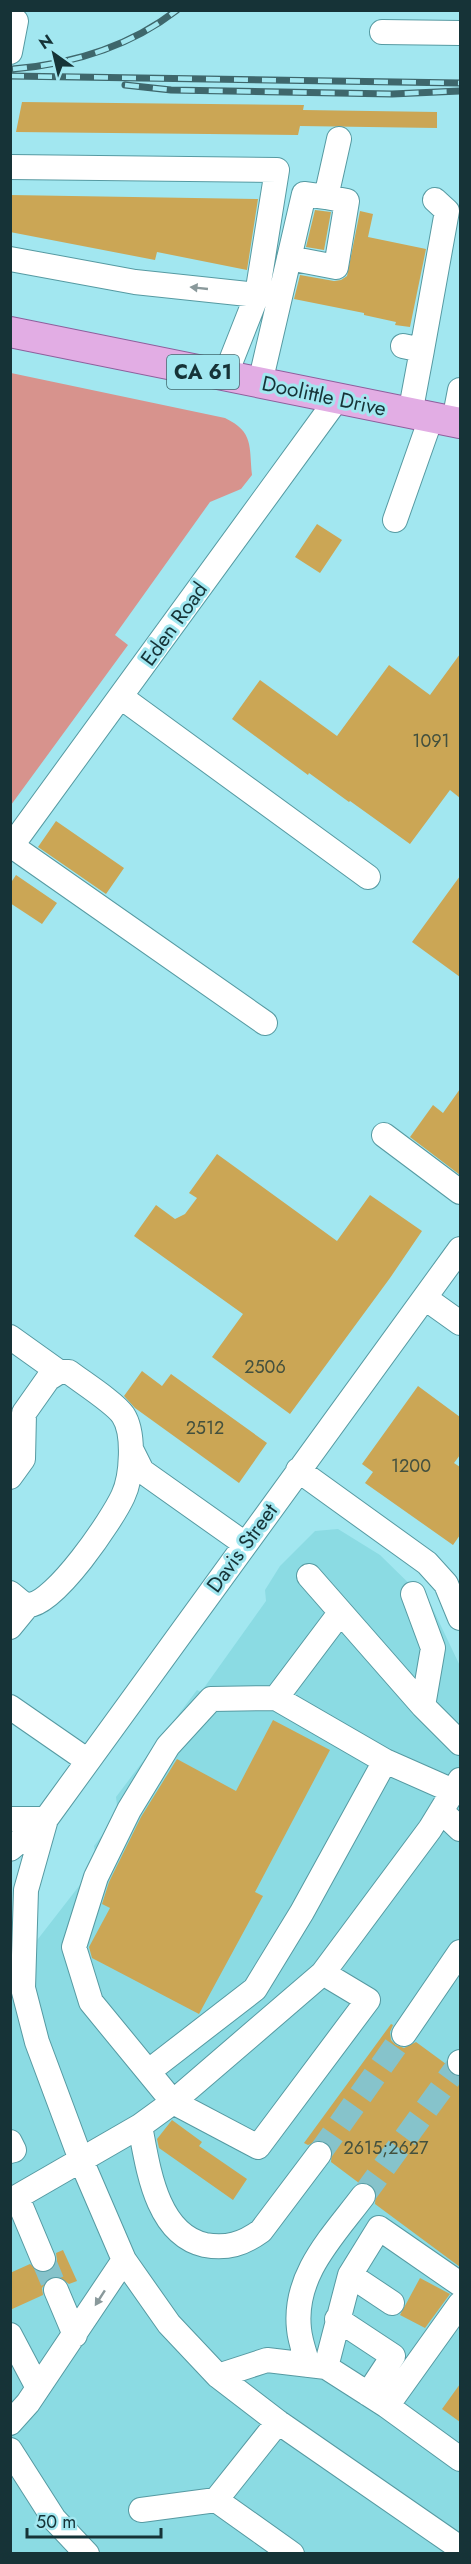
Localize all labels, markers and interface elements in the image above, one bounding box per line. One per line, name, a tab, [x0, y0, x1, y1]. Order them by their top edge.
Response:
north arrow	[24, 24, 84, 84]
text: N	[34, 29, 58, 55]
one-way arrow	[189, 283, 208, 292]
road number: CA 61	[167, 355, 239, 389]
street label: Doolittle Drive	[259, 368, 389, 424]
street label: Eden Road	[133, 576, 215, 672]
house number: 1091	[412, 728, 450, 754]
house number: 2506	[244, 1354, 286, 1380]
house number: 2512	[186, 1415, 224, 1441]
house number: 1200	[391, 1453, 431, 1479]
street label: Davis Street	[199, 1497, 285, 1599]
house number: 2615;2627	[343, 2135, 429, 2161]
one-way arrow	[94, 2289, 105, 2306]
scale bar	[27, 2501, 160, 2539]
text: 50 m	[36, 2509, 76, 2535]

